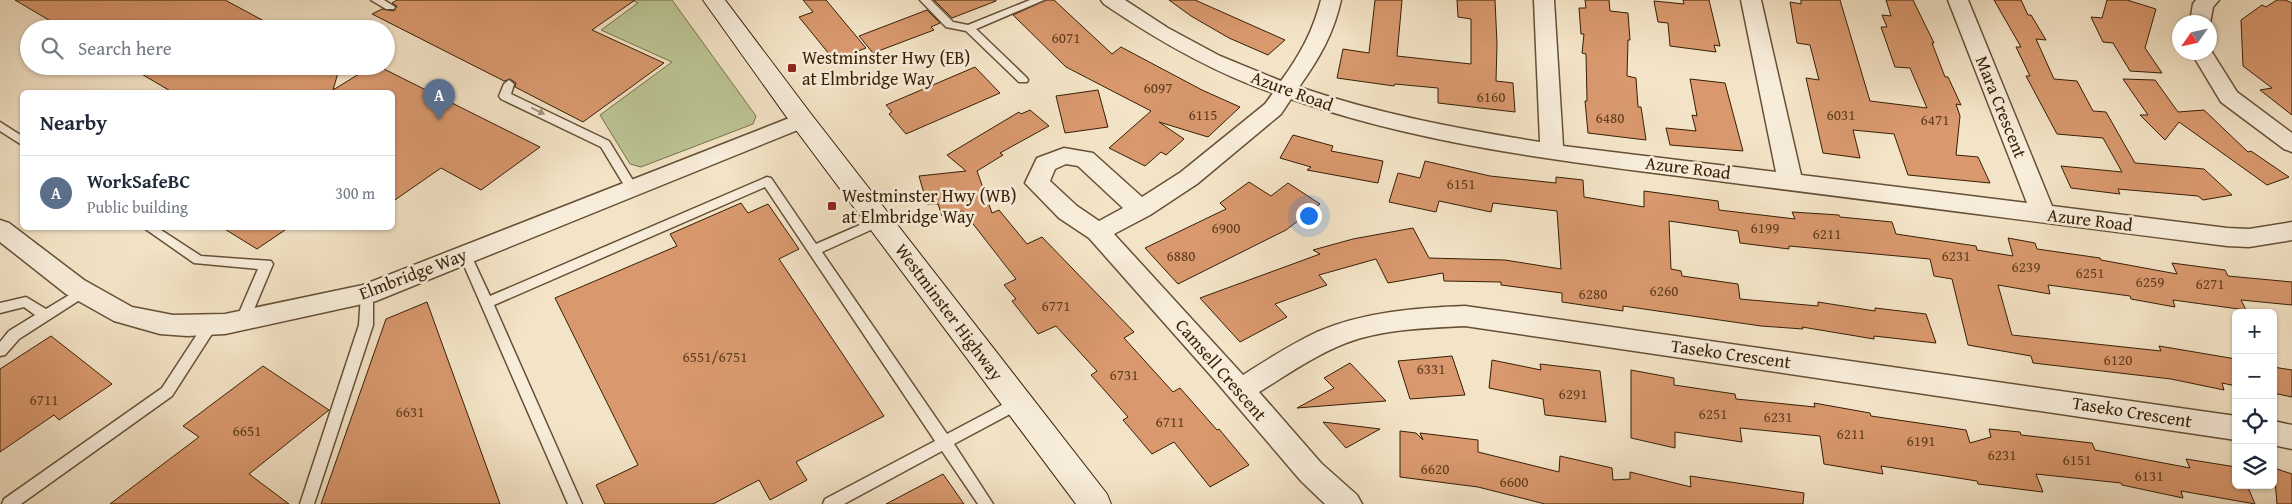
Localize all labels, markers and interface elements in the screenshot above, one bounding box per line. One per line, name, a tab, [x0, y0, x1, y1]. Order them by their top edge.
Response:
north arrow	[2172, 15, 2217, 60]
search box	[20, 20, 395, 75]
house number: 6071	[1052, 27, 1080, 48]
icon: search	[38, 34, 66, 62]
text: Search here	[78, 34, 172, 62]
place label: Westminster Hwy (EB) at Elmbridge Way	[802, 44, 970, 92]
street label: Mara Crescent	[1969, 52, 2035, 163]
marker: Westminster Hwy (EB) at Elmbridge Way	[786, 62, 798, 74]
street label: Azure Road	[1247, 63, 1337, 118]
house number: 6097	[1144, 77, 1172, 98]
pin: A	[423, 79, 455, 120]
house number: 6160	[1477, 86, 1505, 107]
house number: 6115	[1189, 104, 1217, 125]
house number: 6031	[1827, 104, 1855, 125]
text: Nearby	[40, 107, 107, 138]
house number: 6480	[1596, 107, 1624, 128]
one-way arrow	[531, 108, 545, 116]
house number: 6471	[1921, 109, 1949, 130]
street label: Azure Road	[1644, 149, 1733, 186]
text: WorkSafeBC	[87, 167, 190, 195]
house number: 6151	[1447, 173, 1475, 194]
text: A	[51, 181, 61, 205]
text: 300 m	[335, 181, 375, 205]
place label: Westminster Hwy (WB) at Elmbridge Way	[842, 182, 1016, 230]
text: Public building	[87, 195, 188, 219]
marker: Westminster Hwy (WB) at Elmbridge Way	[826, 200, 838, 212]
street label: Azure Road	[2046, 201, 2135, 238]
your location	[1296, 203, 1322, 229]
house number: 6900	[1212, 217, 1240, 238]
house number: 6199	[1751, 217, 1779, 238]
house number: 6211	[1813, 223, 1841, 244]
street label: Westminster Highway	[889, 237, 1010, 386]
street label: Elmbridge Way	[355, 241, 471, 307]
house number: 6880	[1167, 245, 1195, 266]
house number: 6231	[1942, 245, 1970, 266]
house number: 6239	[2012, 256, 2040, 277]
house number: 6251	[2076, 262, 2104, 283]
house number: 6259	[2136, 271, 2164, 292]
house number: 6271	[2196, 273, 2224, 294]
house number: 6260	[1650, 280, 1678, 301]
house number: 6280	[1579, 283, 1607, 304]
house number: 6771	[1042, 295, 1070, 316]
map controls	[2232, 309, 2277, 489]
button: +	[2232, 309, 2277, 354]
street label: Camsell Crescent	[1169, 312, 1274, 427]
street label: Taseko Crescent	[1669, 332, 1793, 375]
house number: 6551/6751	[683, 346, 747, 367]
house number: 6120	[2104, 349, 2132, 370]
button: −	[2232, 354, 2277, 399]
house number: 6331	[1417, 358, 1445, 379]
house number: 6731	[1110, 364, 1138, 385]
house number: 6291	[1559, 383, 1587, 404]
house number: 6711	[30, 389, 58, 410]
street label: Taseko Crescent	[2070, 389, 2194, 434]
button: locate	[2232, 399, 2277, 444]
house number: 6631	[396, 401, 424, 422]
house number: 6251	[1699, 403, 1727, 424]
house number: 6231	[1764, 406, 1792, 427]
house number: 6711	[1156, 411, 1184, 432]
house number: 6651	[233, 420, 261, 441]
house number: 6211	[1837, 423, 1865, 444]
house number: 6191	[1907, 430, 1935, 451]
house number: 6231	[1988, 444, 2016, 465]
button: layers	[2232, 444, 2277, 489]
house number: 6151	[2063, 449, 2091, 470]
house number: 6620	[1421, 458, 1449, 479]
house number: 6131	[2135, 465, 2163, 486]
house number: 6600	[1500, 471, 1528, 492]

